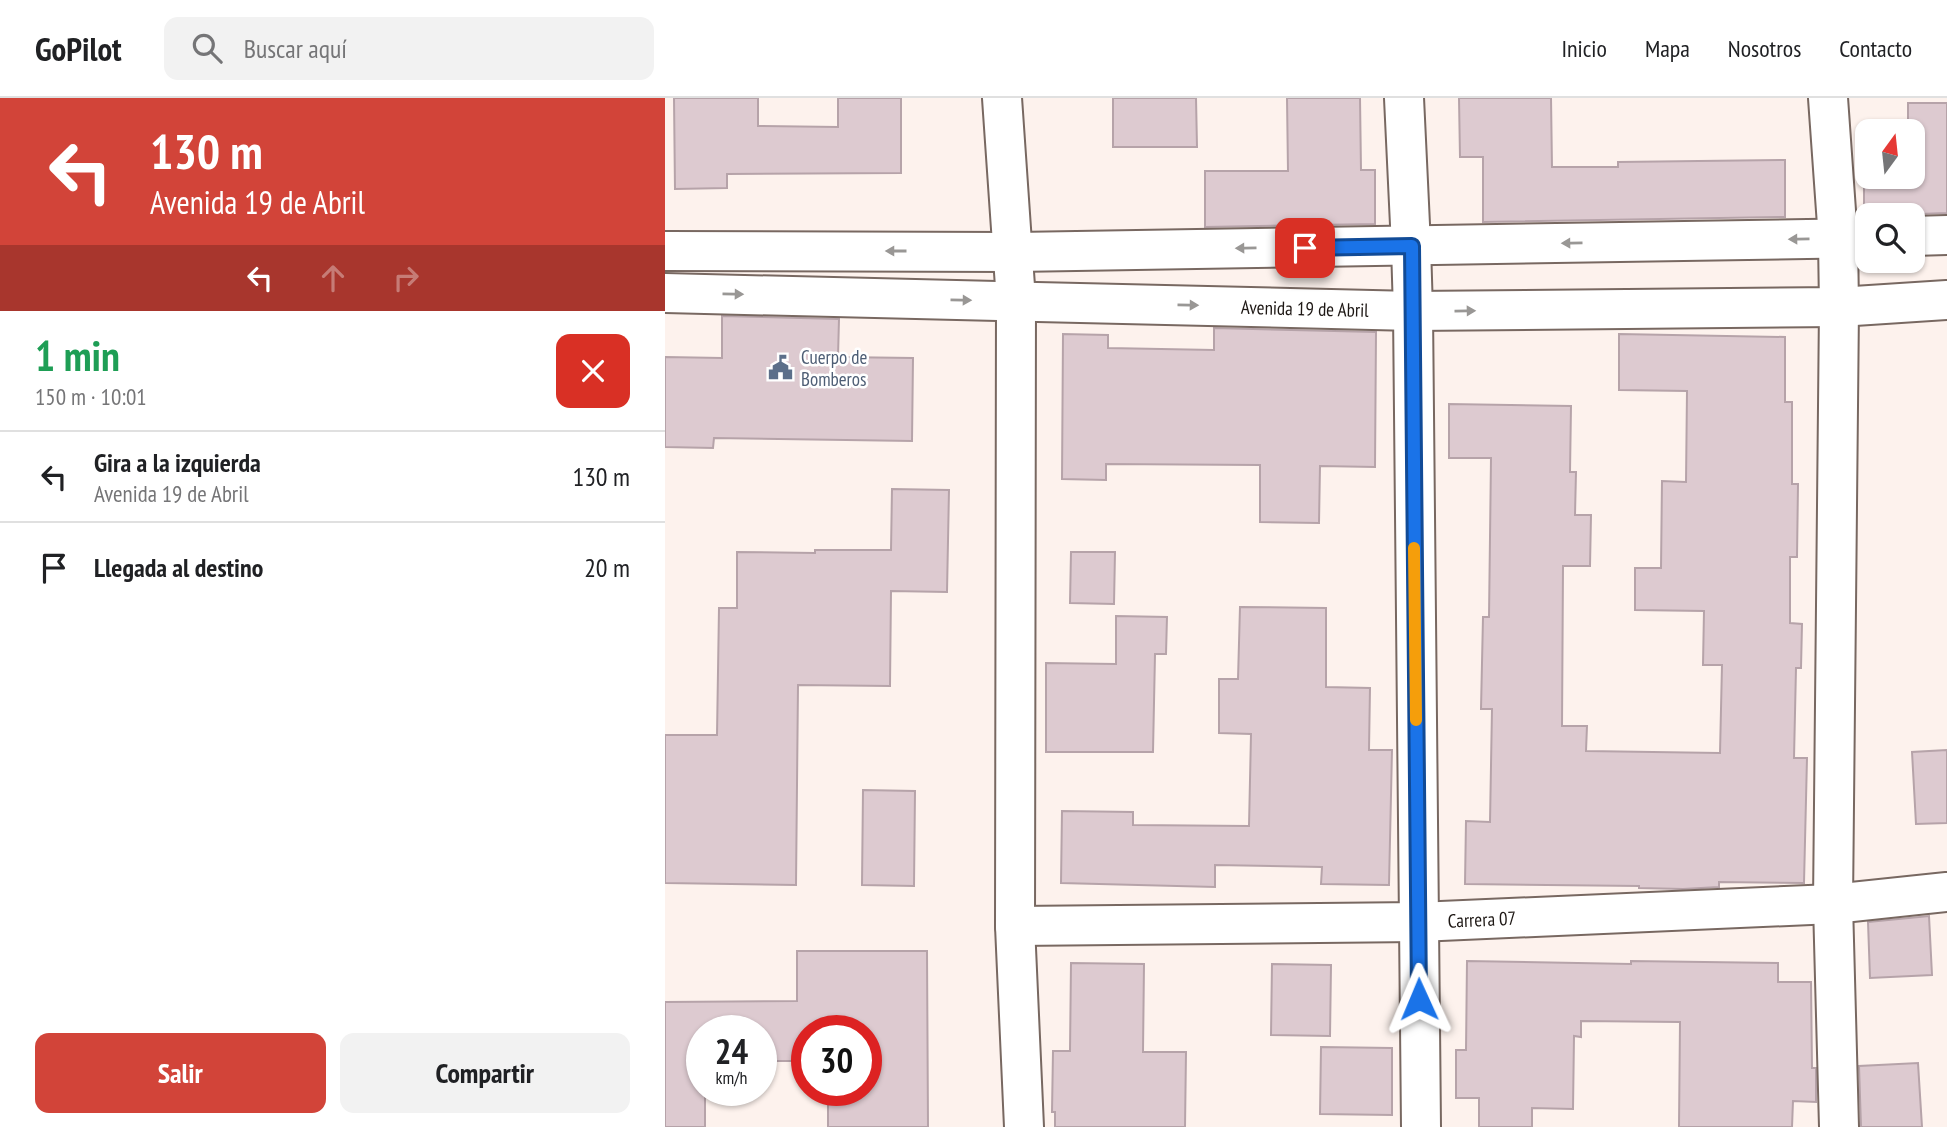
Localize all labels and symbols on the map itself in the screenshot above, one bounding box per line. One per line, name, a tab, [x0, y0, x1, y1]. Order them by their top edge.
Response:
north arrow	[1855, 119, 1925, 189]
pin	[1275, 218, 1335, 278]
one-way arrow	[1788, 234, 1810, 245]
one-way arrow	[1560, 237, 1582, 249]
one-way arrow	[1235, 243, 1257, 254]
one-way arrow	[885, 246, 907, 257]
one-way arrow	[722, 289, 744, 300]
one-way arrow	[950, 294, 972, 305]
street label: Avenida 19 de Abril	[1241, 295, 1370, 322]
one-way arrow	[1177, 300, 1199, 311]
one-way arrow	[1454, 305, 1476, 316]
place label: Cuerpo de Bomberos	[801, 345, 867, 391]
public building icon: Cuerpo de Bomberos	[767, 354, 795, 382]
street label: Carrera 07	[1447, 906, 1517, 933]
position arrow	[1382, 962, 1456, 1036]
speed limit sign: 30	[791, 1015, 882, 1106]

